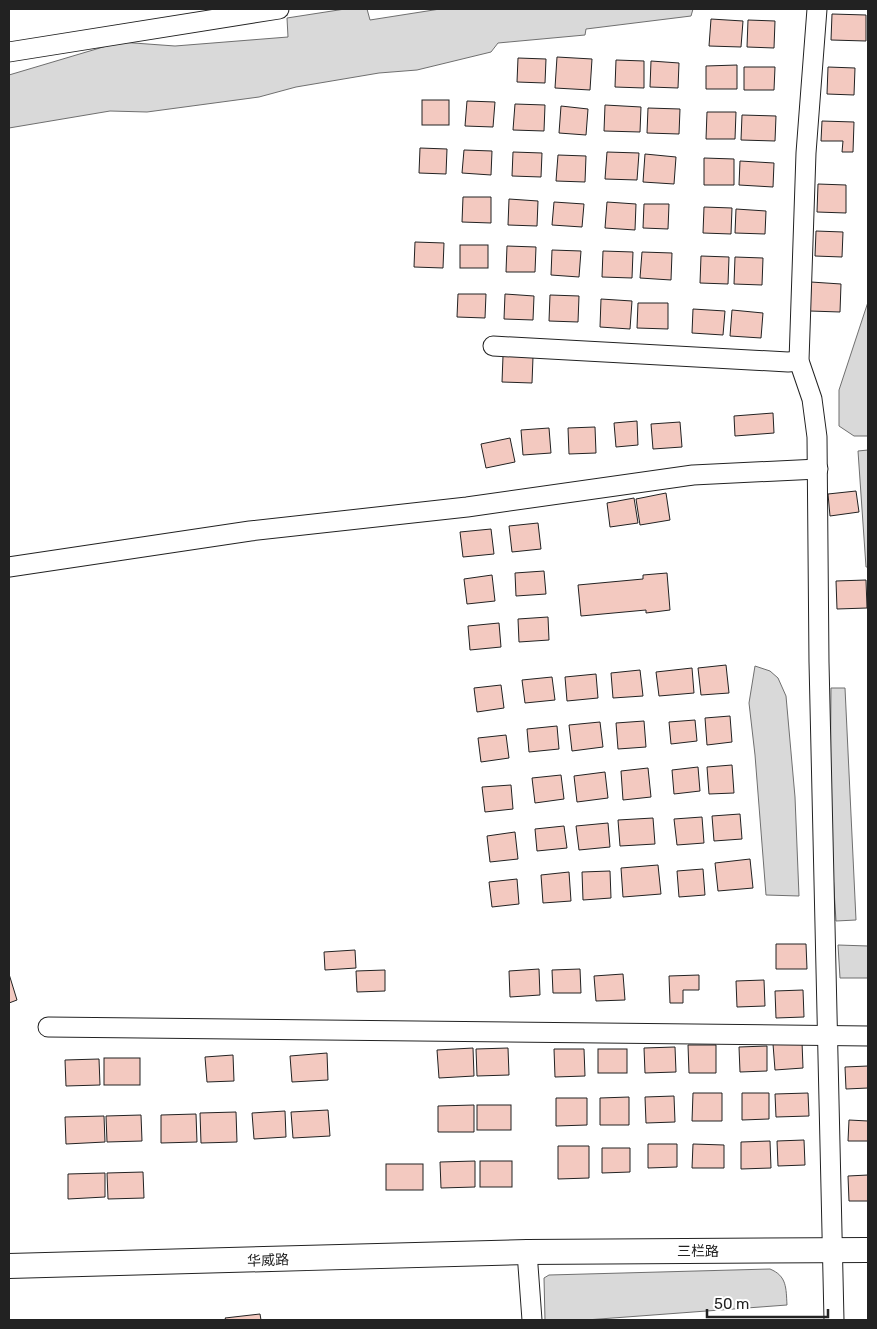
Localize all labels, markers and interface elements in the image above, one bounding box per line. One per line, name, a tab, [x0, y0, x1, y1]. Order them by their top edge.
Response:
street label: 三栏路	[677, 1243, 719, 1260]
street label: 华威路	[247, 1251, 289, 1270]
scale bar	[707, 1286, 828, 1318]
text: 50 m	[714, 1295, 749, 1313]

